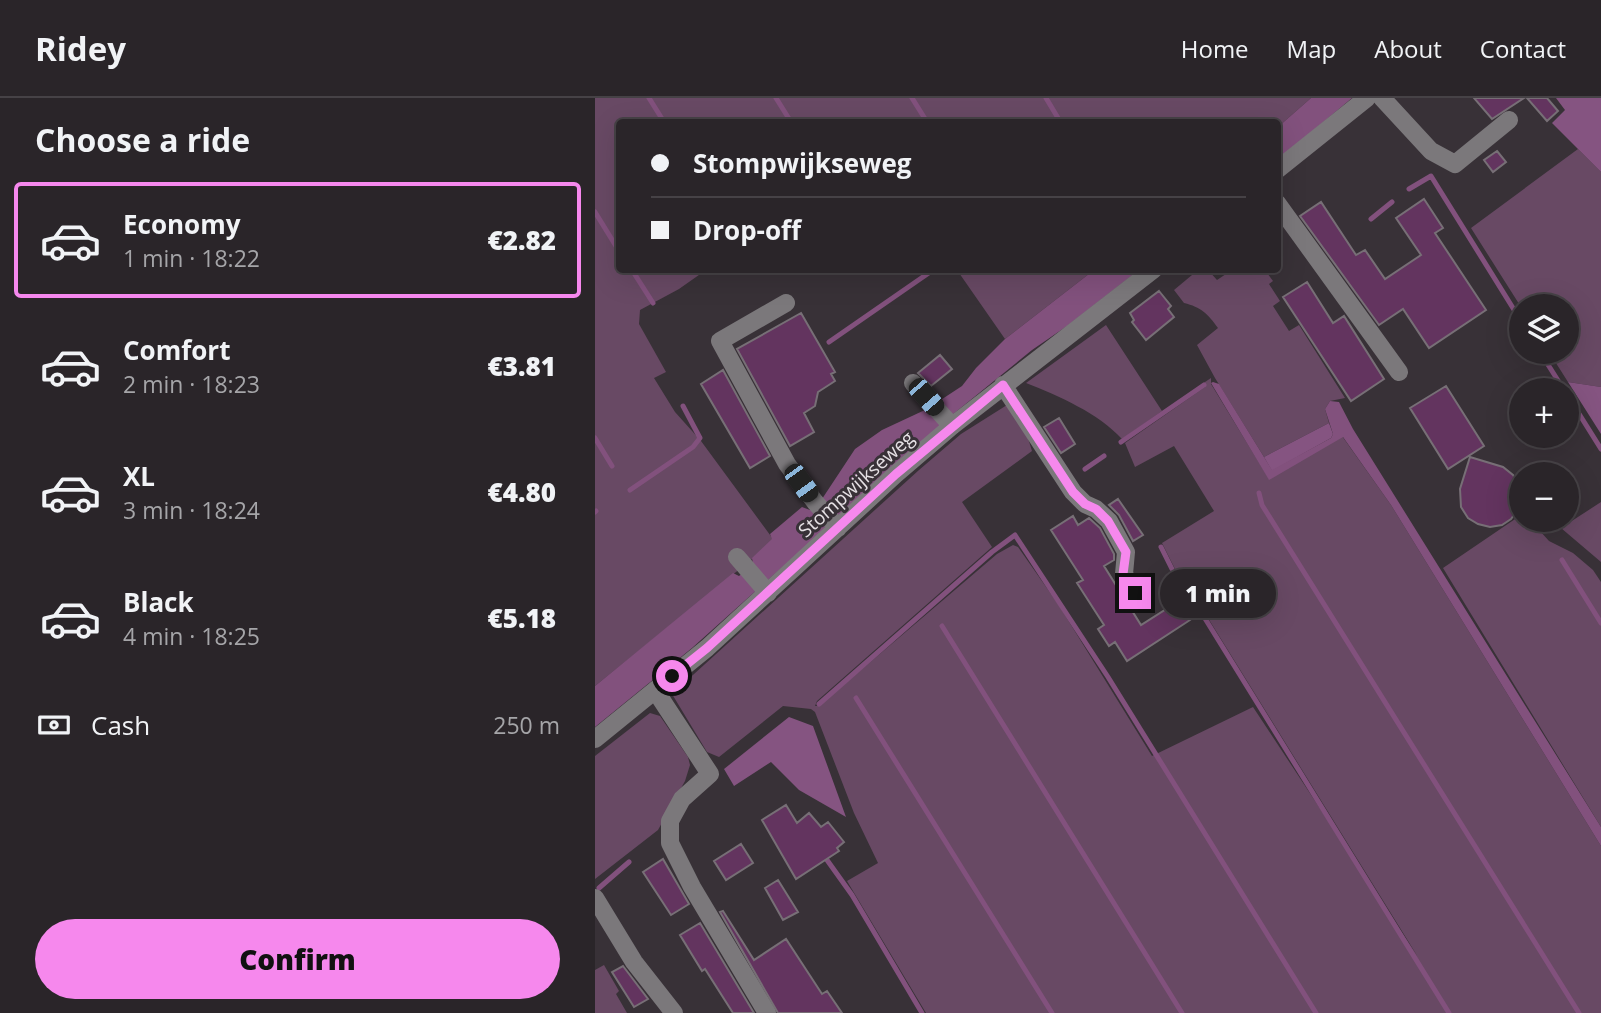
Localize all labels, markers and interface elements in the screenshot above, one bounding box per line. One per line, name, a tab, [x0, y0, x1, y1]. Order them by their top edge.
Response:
text: Ridey	[35, 26, 126, 71]
text: Home	[1181, 32, 1249, 65]
text: Map	[1287, 32, 1336, 65]
text: About	[1374, 32, 1442, 65]
text: Contact	[1480, 32, 1566, 65]
text: Choose a ride	[35, 118, 250, 161]
text: Stompwijkseweg	[693, 145, 912, 181]
text: Economy	[123, 206, 241, 242]
icon: car	[39, 209, 102, 272]
text: Drop-off	[693, 212, 801, 248]
text: €2.82	[488, 222, 556, 258]
text: 1 min · 18:22	[123, 242, 260, 274]
map controls	[1509, 294, 1579, 532]
button: layers	[1509, 294, 1579, 364]
text: Comfort	[123, 332, 230, 368]
icon: car	[39, 335, 102, 398]
text: €3.81	[488, 348, 556, 384]
text: 2 min · 18:23	[123, 368, 260, 400]
car	[905, 374, 948, 420]
button: +	[1509, 378, 1579, 448]
street label: Stompwijkseweg	[792, 425, 920, 543]
text: XL	[123, 458, 155, 494]
car	[781, 460, 822, 506]
icon: car	[39, 461, 102, 524]
button: −	[1509, 462, 1579, 532]
text: €4.80	[488, 474, 556, 510]
text: 3 min · 18:24	[123, 494, 260, 526]
callout: 1 min	[1159, 568, 1275, 618]
route end	[1119, 577, 1151, 609]
text: 1 min	[1185, 577, 1251, 609]
text: Black	[123, 584, 194, 620]
icon: car	[39, 587, 102, 650]
text: €5.18	[488, 600, 556, 636]
text: 4 min · 18:25	[123, 620, 260, 652]
route start	[656, 660, 688, 692]
icon: cash	[35, 706, 73, 744]
text: Cash	[91, 707, 150, 743]
text: 250 m	[493, 709, 560, 741]
button: Confirm	[35, 919, 560, 999]

